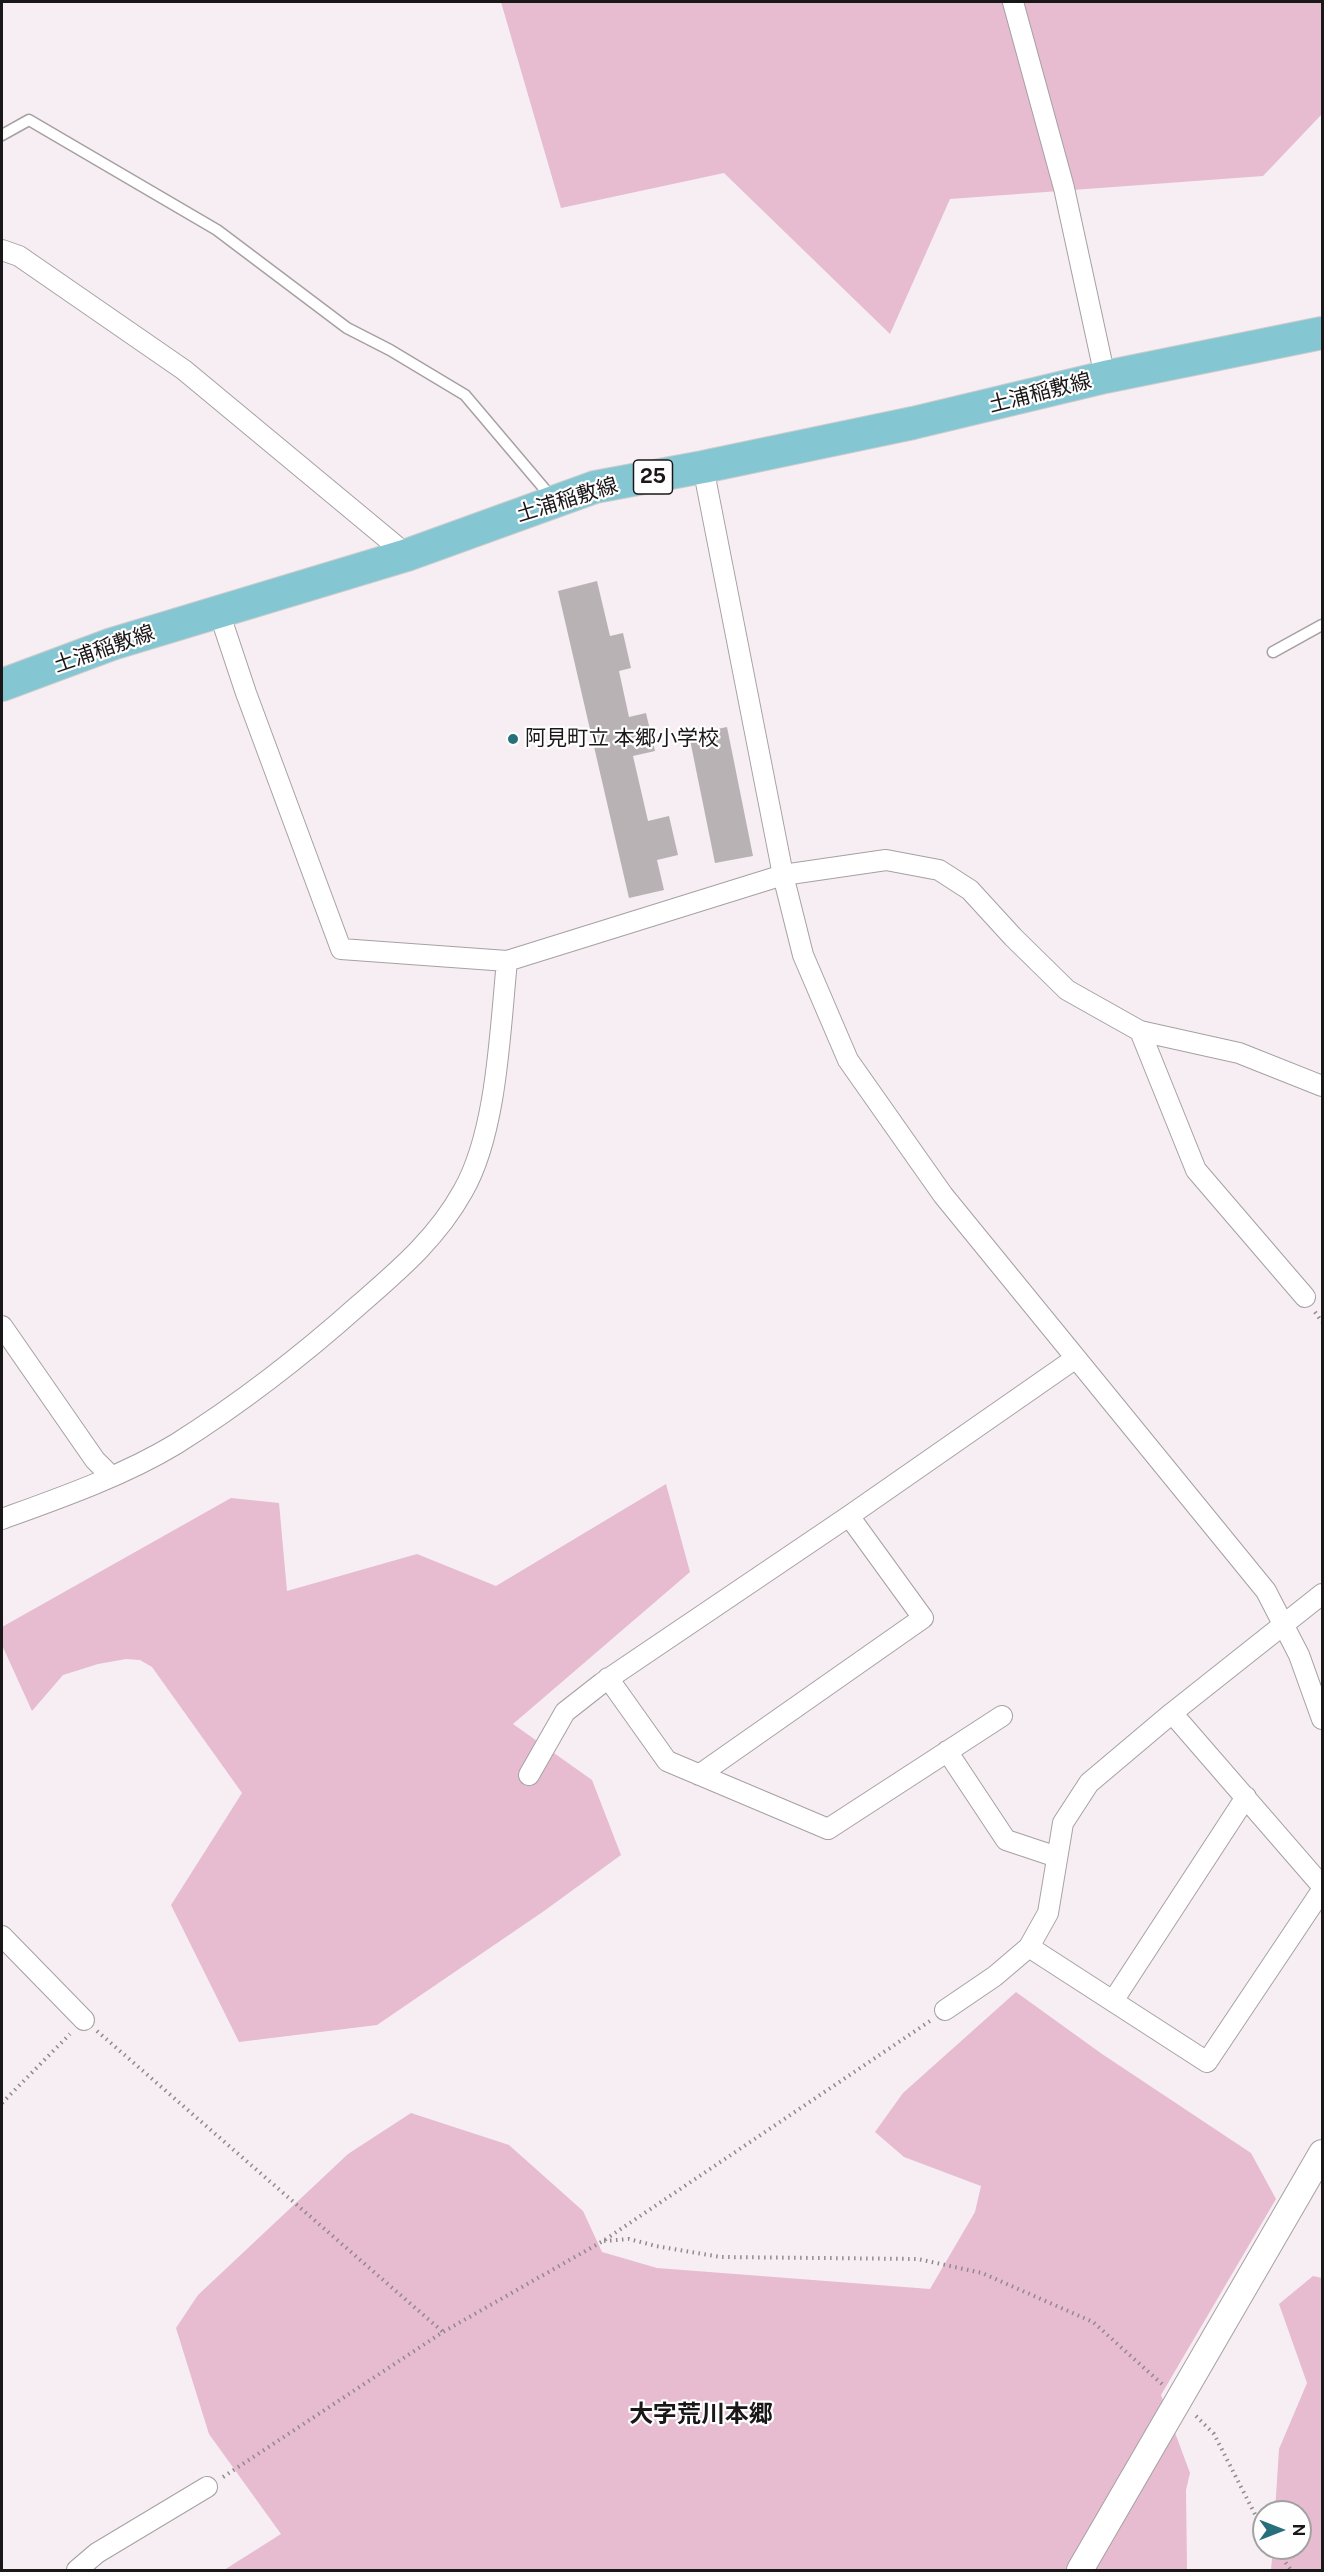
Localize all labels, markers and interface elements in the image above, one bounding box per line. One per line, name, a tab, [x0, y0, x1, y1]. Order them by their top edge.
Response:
street label: 土浦稲敷線	[986, 368, 1094, 418]
road number: 25	[634, 460, 672, 494]
street label: 土浦稲敷線	[513, 473, 621, 527]
street label: 土浦稲敷線	[50, 620, 158, 678]
place label: 阿見町立 本郷小学校	[525, 726, 719, 752]
marker: 阿見町立 本郷小学校	[506, 732, 520, 746]
district label: 大字荒川本郷	[629, 2401, 773, 2429]
north arrow	[1252, 2500, 1312, 2560]
text: N	[1289, 2524, 1308, 2536]

